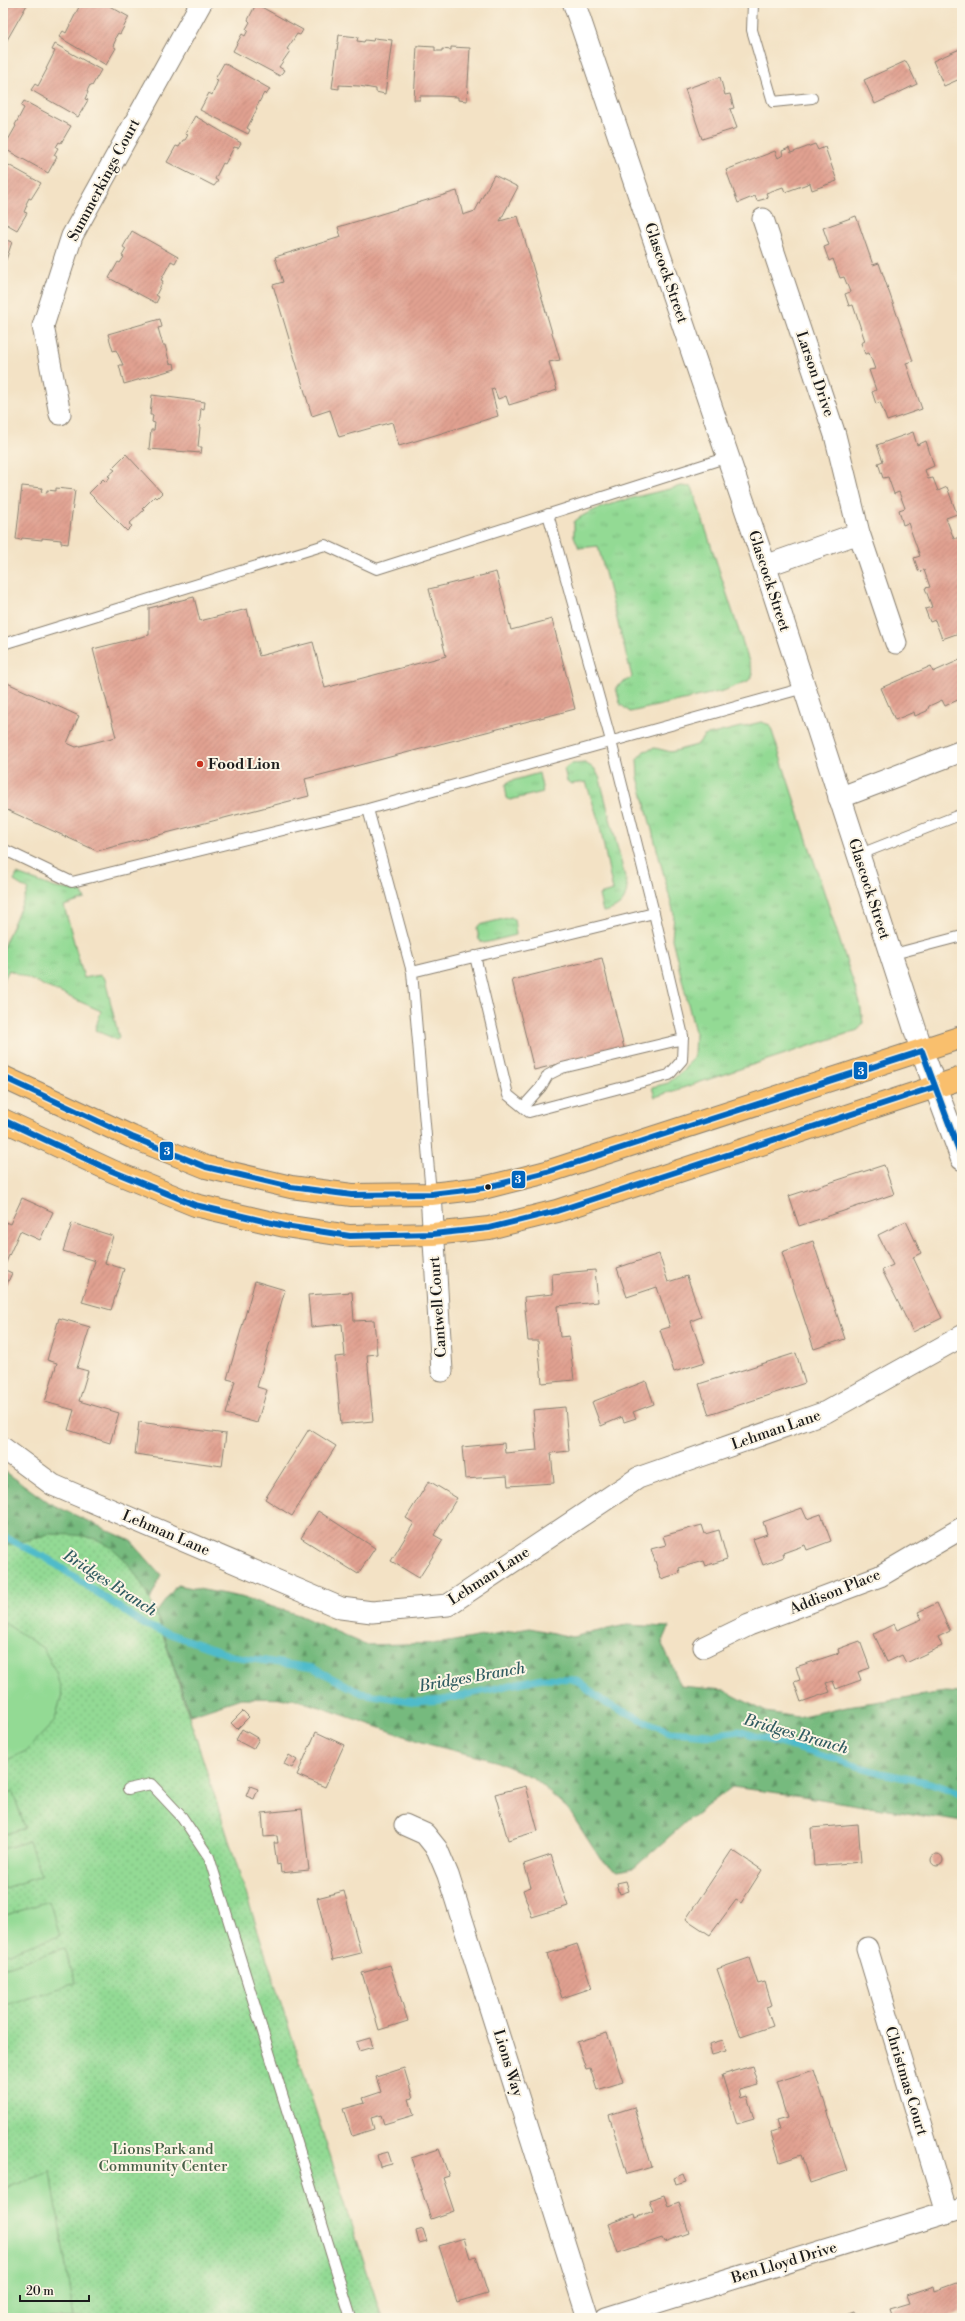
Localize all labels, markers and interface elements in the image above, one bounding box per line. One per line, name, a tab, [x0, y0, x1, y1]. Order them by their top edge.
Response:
street label: Summerkings Court	[64, 115, 145, 244]
street label: Glascock Street	[640, 220, 692, 326]
street label: Larson Drive	[791, 329, 839, 419]
street label: Glascock Street	[744, 528, 794, 634]
place label: Food Lion	[208, 755, 281, 774]
marker: Food Lion	[195, 759, 205, 769]
street label: Glascock Street	[844, 836, 894, 942]
line badge: 3	[853, 1061, 868, 1080]
text: 3	[858, 1065, 865, 1079]
line badge: 3	[159, 1141, 174, 1161]
text: 3	[164, 1145, 171, 1159]
line badge: 3	[511, 1170, 526, 1189]
text: 3	[515, 1173, 522, 1187]
unlabelled marker	[483, 1182, 493, 1192]
street label: Cantwell Court	[425, 1255, 451, 1358]
street label: Lehman Lane	[729, 1406, 823, 1454]
street label: Lehman Lane	[119, 1506, 213, 1560]
street label: Lehman Lane	[445, 1543, 533, 1609]
water label: Bridges Branch	[59, 1545, 161, 1621]
street label: Addison Place	[786, 1565, 883, 1619]
water label: Bridges Branch	[416, 1658, 527, 1696]
water label: Bridges Branch	[741, 1709, 851, 1758]
street label: Christmas Court	[880, 2024, 932, 2138]
street label: Lions Way	[489, 2027, 527, 2100]
park label: Lions Park and Community Center	[98, 2140, 228, 2176]
street label: Ben Lloyd Drive	[728, 2238, 839, 2288]
scale bar	[20, 2277, 89, 2303]
text: 20 m	[26, 2284, 54, 2299]

